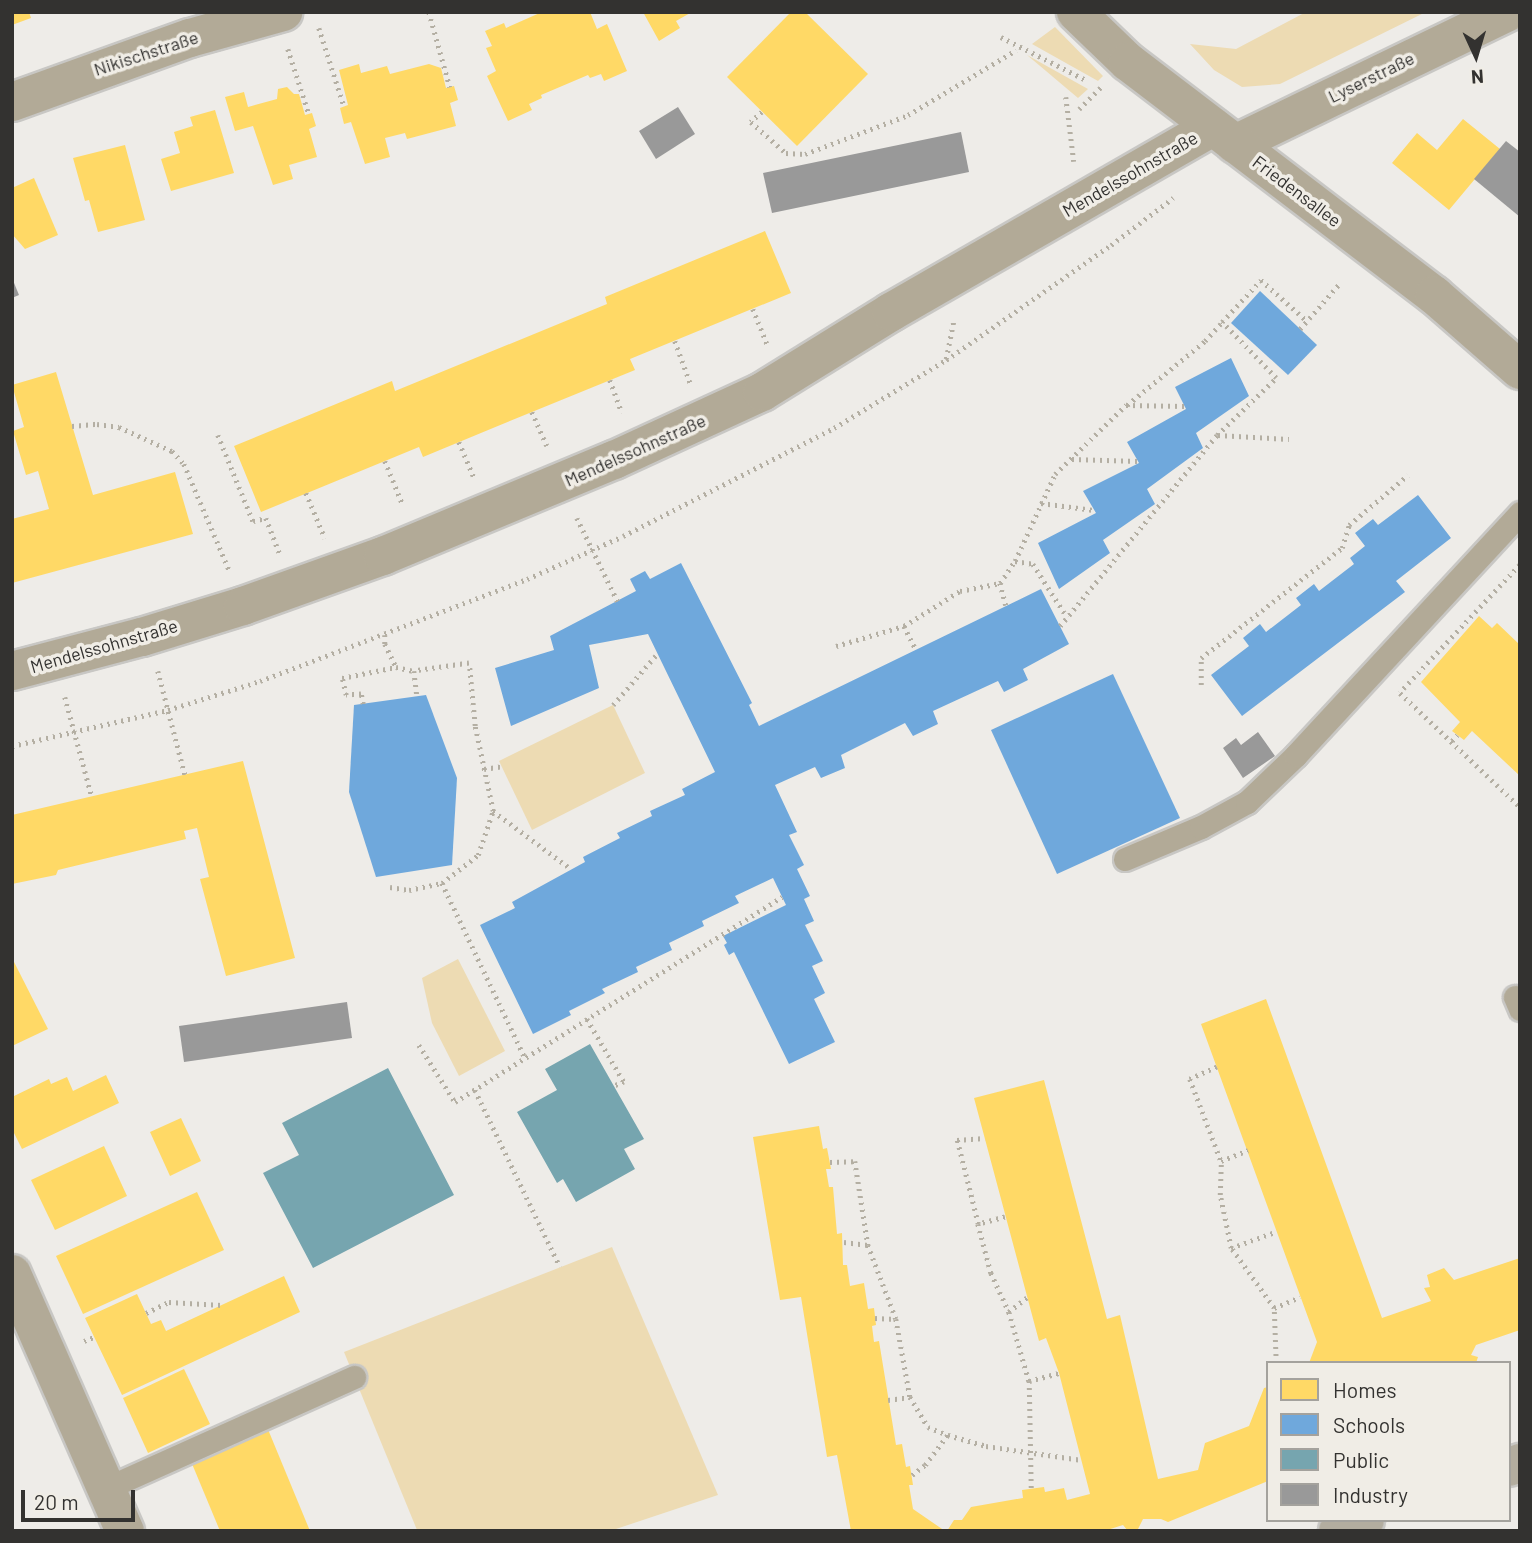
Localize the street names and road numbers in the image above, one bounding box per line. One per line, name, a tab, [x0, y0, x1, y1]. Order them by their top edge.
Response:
street label: Nikischstraße	[91, 26, 201, 80]
street label: Lyserstraße	[1324, 47, 1418, 107]
street label: Mendelssohnstraße	[1059, 127, 1201, 221]
street label: Friedensallee	[1248, 151, 1346, 231]
street label: Mendelssohnstraße	[561, 409, 709, 491]
street label: Mendelssohnstraße	[28, 615, 180, 677]

